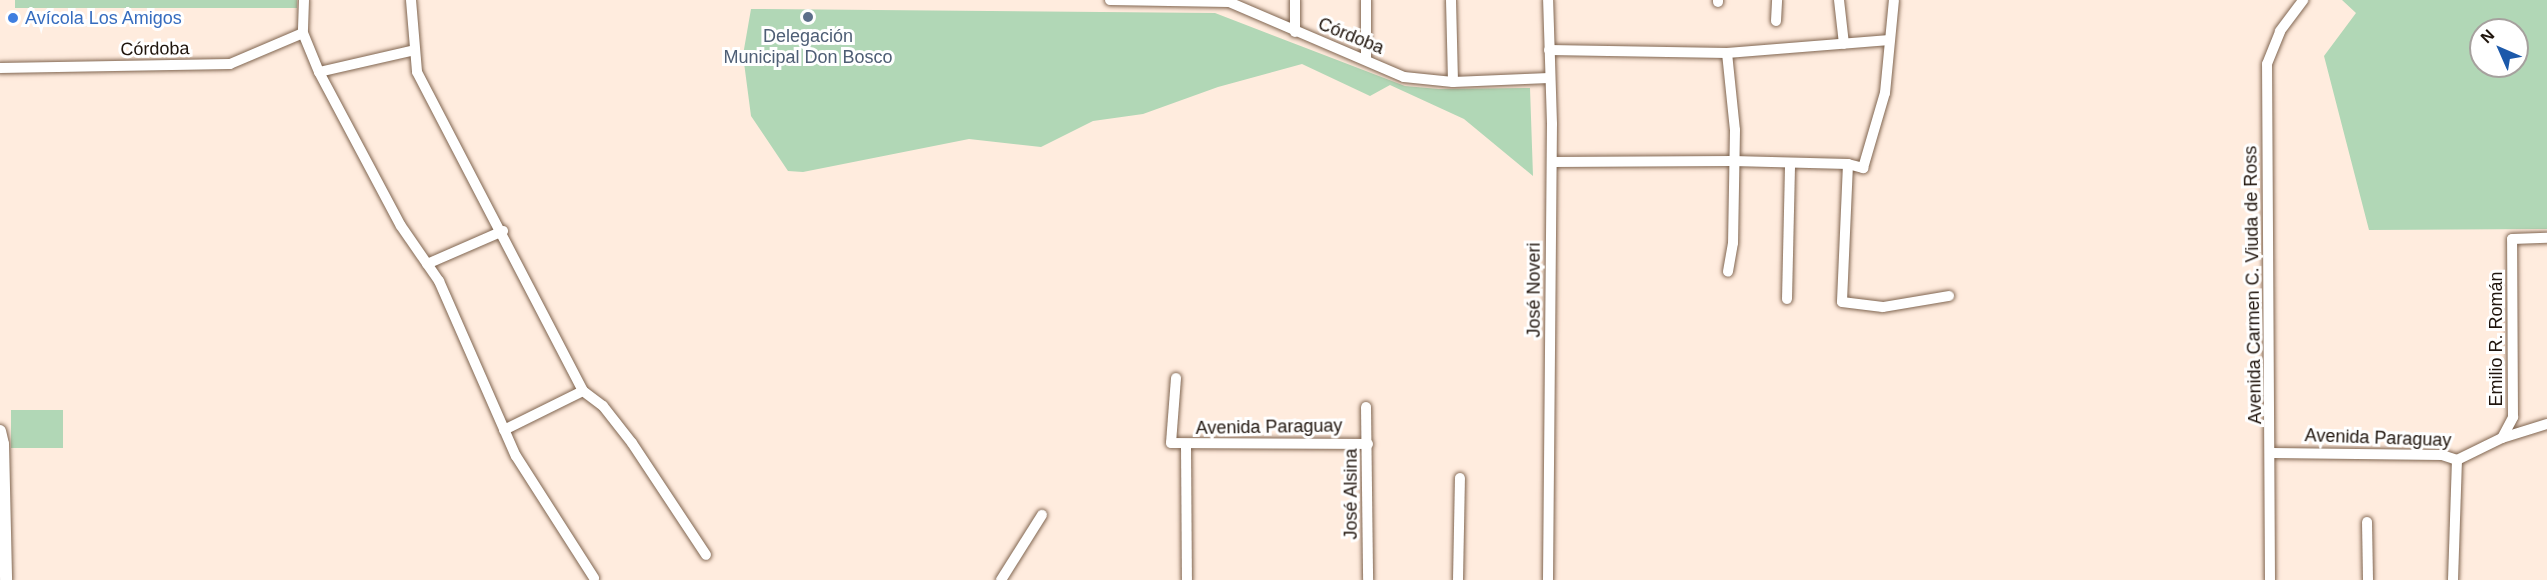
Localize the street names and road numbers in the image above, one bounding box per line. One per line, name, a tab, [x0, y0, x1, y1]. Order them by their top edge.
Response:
street label: Córdoba	[1315, 13, 1387, 59]
street label: Córdoba	[120, 38, 190, 60]
street label: Avenida Carmen C. Viuda de Ross	[2240, 146, 2266, 424]
street label: José Noveri	[1523, 242, 1545, 338]
street label: Emilio R. Román	[2485, 271, 2507, 407]
street label: Avenida Paraguay	[1195, 415, 1343, 439]
street label: Avenida Paraguay	[2304, 425, 2452, 451]
street label: José Alsina	[1340, 448, 1362, 540]

